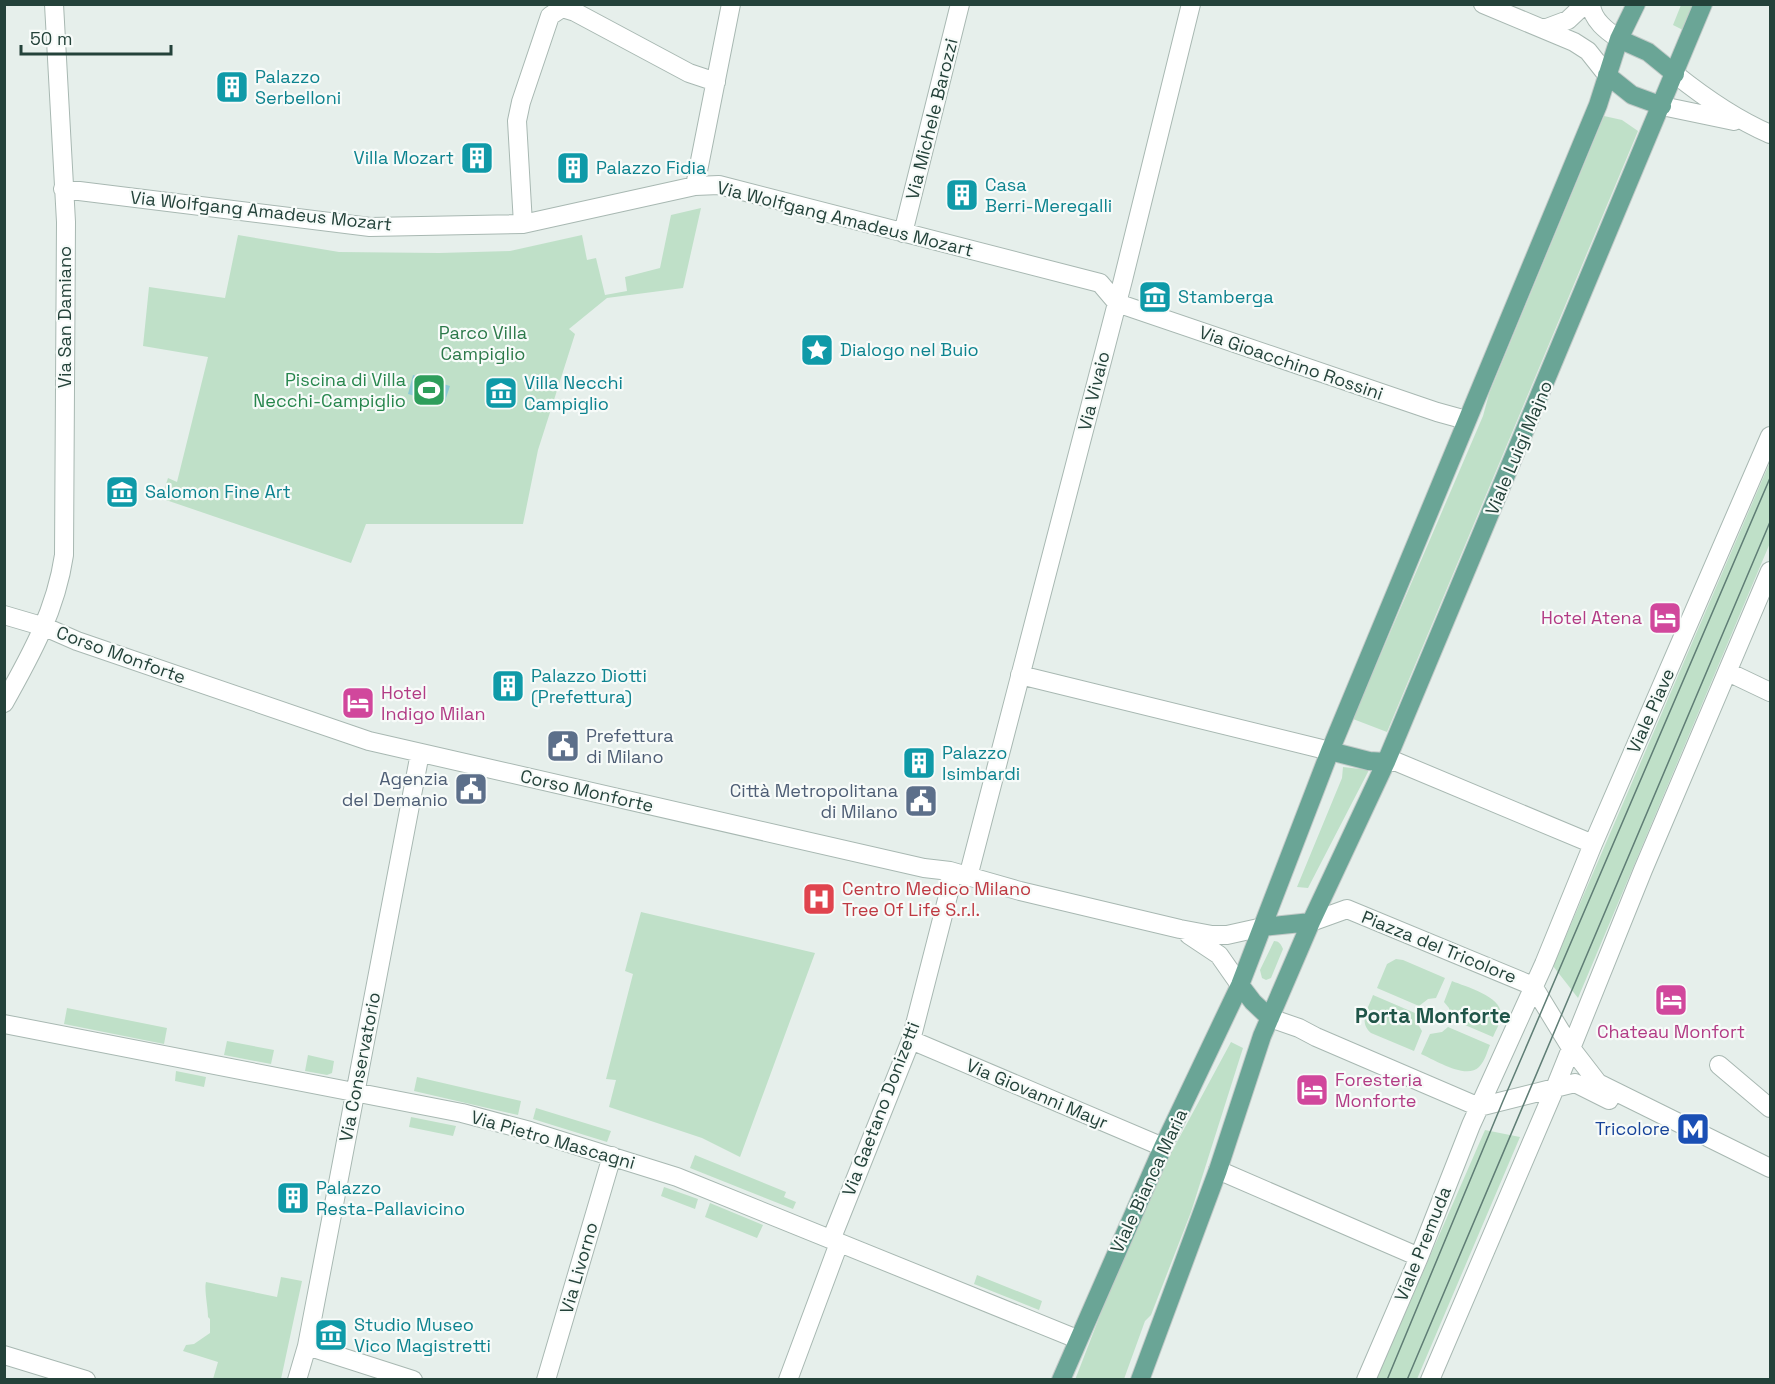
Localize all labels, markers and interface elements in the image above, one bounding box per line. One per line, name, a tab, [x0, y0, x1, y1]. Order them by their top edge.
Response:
scale bar	[21, 18, 171, 56]
text: 50 m	[30, 27, 72, 50]
street label: Via Michele Barozzi	[900, 36, 963, 202]
place label: Palazzo Serbelloni	[255, 65, 341, 109]
building icon: Palazzo Serbelloni	[214, 69, 250, 105]
building icon: Villa Mozart	[459, 140, 495, 176]
place label: Villa Mozart	[354, 146, 454, 169]
building icon: Palazzo Fidia	[555, 150, 591, 186]
place label: Palazzo Fidia	[596, 156, 706, 179]
place label: Casa Berri-Meregalli	[985, 173, 1112, 217]
street label: Via Wolfgang Amadeus Mozart	[715, 176, 976, 262]
building icon: Casa Berri-Meregalli	[944, 177, 980, 213]
street label: Via Wolfgang Amadeus Mozart	[129, 185, 393, 236]
street label: Via San Damiano	[53, 246, 76, 388]
museum icon: Stamberga	[1137, 279, 1173, 315]
place label: Stamberga	[1178, 285, 1274, 308]
street label: Via Gioacchino Rossini	[1196, 320, 1386, 405]
park label: Parco Villa Campiglio	[439, 321, 527, 365]
place icon: Dialogo nel Buio	[799, 332, 835, 368]
place label: Dialogo nel Buio	[840, 338, 979, 361]
street label: Via Vivaio	[1073, 349, 1114, 433]
place label: Piscina di Villa Necchi-Campiglio	[253, 368, 406, 412]
place label: Villa Necchi Campiglio	[524, 371, 623, 415]
sports icon: Piscina di Villa Necchi-Campiglio	[411, 372, 447, 408]
museum icon: Villa Necchi Campiglio	[483, 375, 519, 411]
street label: Viale Luigi Majno	[1480, 377, 1557, 519]
museum icon: Salomon Fine Art	[104, 474, 140, 510]
place label: Salomon Fine Art	[145, 480, 291, 503]
hotel icon: Hotel Atena	[1647, 600, 1683, 636]
place label: Hotel Atena	[1541, 606, 1642, 629]
street label: Corso Monforte	[53, 620, 189, 689]
place label: Palazzo Diotti (Prefettura)	[531, 664, 647, 708]
street label: Viale Piave	[1622, 665, 1679, 757]
building icon: Palazzo Diotti (Prefettura)	[490, 668, 526, 704]
place label: Hotel Indigo Milan	[381, 681, 486, 725]
hotel icon: Hotel Indigo Milan	[340, 685, 376, 721]
place label: Prefettura di Milano	[586, 724, 674, 768]
public building icon: Prefettura di Milano	[545, 728, 581, 764]
place label: Palazzo Isimbardi	[942, 741, 1020, 785]
building icon: Palazzo Isimbardi	[901, 745, 937, 781]
street label: Corso Monforte	[518, 764, 656, 817]
place label: Agenzia del Demanio	[342, 767, 448, 811]
public building icon: Agenzia del Demanio	[453, 771, 489, 807]
place label: Città Metropolitana di Milano	[730, 779, 898, 823]
public building icon: Città Metropolitana di Milano	[903, 783, 939, 819]
place label: Centro Medico Milano Tree Of Life S.r.l.	[842, 877, 1031, 921]
hospital icon: Centro Medico Milano Tree Of Life S.r.l.	[801, 881, 837, 917]
street label: Piazza del Tricolore	[1358, 905, 1520, 988]
hotel icon: Chateau Monfort	[1653, 982, 1689, 1018]
street label: Via Conservatorio	[334, 990, 385, 1144]
district label: Porta Monforte	[1355, 1002, 1511, 1029]
street label: Via Gaetano Donizetti	[837, 1018, 924, 1199]
place label: Chateau Monfort	[1597, 1020, 1745, 1043]
street label: Via Giovanni Mayr	[963, 1053, 1112, 1134]
place label: Foresteria Monforte	[1335, 1068, 1422, 1112]
hotel icon: Foresteria Monforte	[1294, 1072, 1330, 1108]
street label: Via Pietro Mascagni	[468, 1105, 638, 1174]
street label: Viale Bianca Maria	[1105, 1105, 1192, 1257]
metro station icon: Tricolore	[1675, 1111, 1711, 1147]
place label: Tricolore	[1595, 1117, 1670, 1140]
place label: Palazzo Resta-Pallavicino	[316, 1176, 465, 1220]
building icon: Palazzo Resta-Pallavicino	[275, 1180, 311, 1216]
street label: Viale Premuda	[1389, 1183, 1456, 1305]
street label: Via Livorno	[554, 1219, 603, 1316]
place label: Studio Museo Vico Magistretti	[354, 1313, 491, 1357]
museum icon: Studio Museo Vico Magistretti	[313, 1317, 349, 1353]

